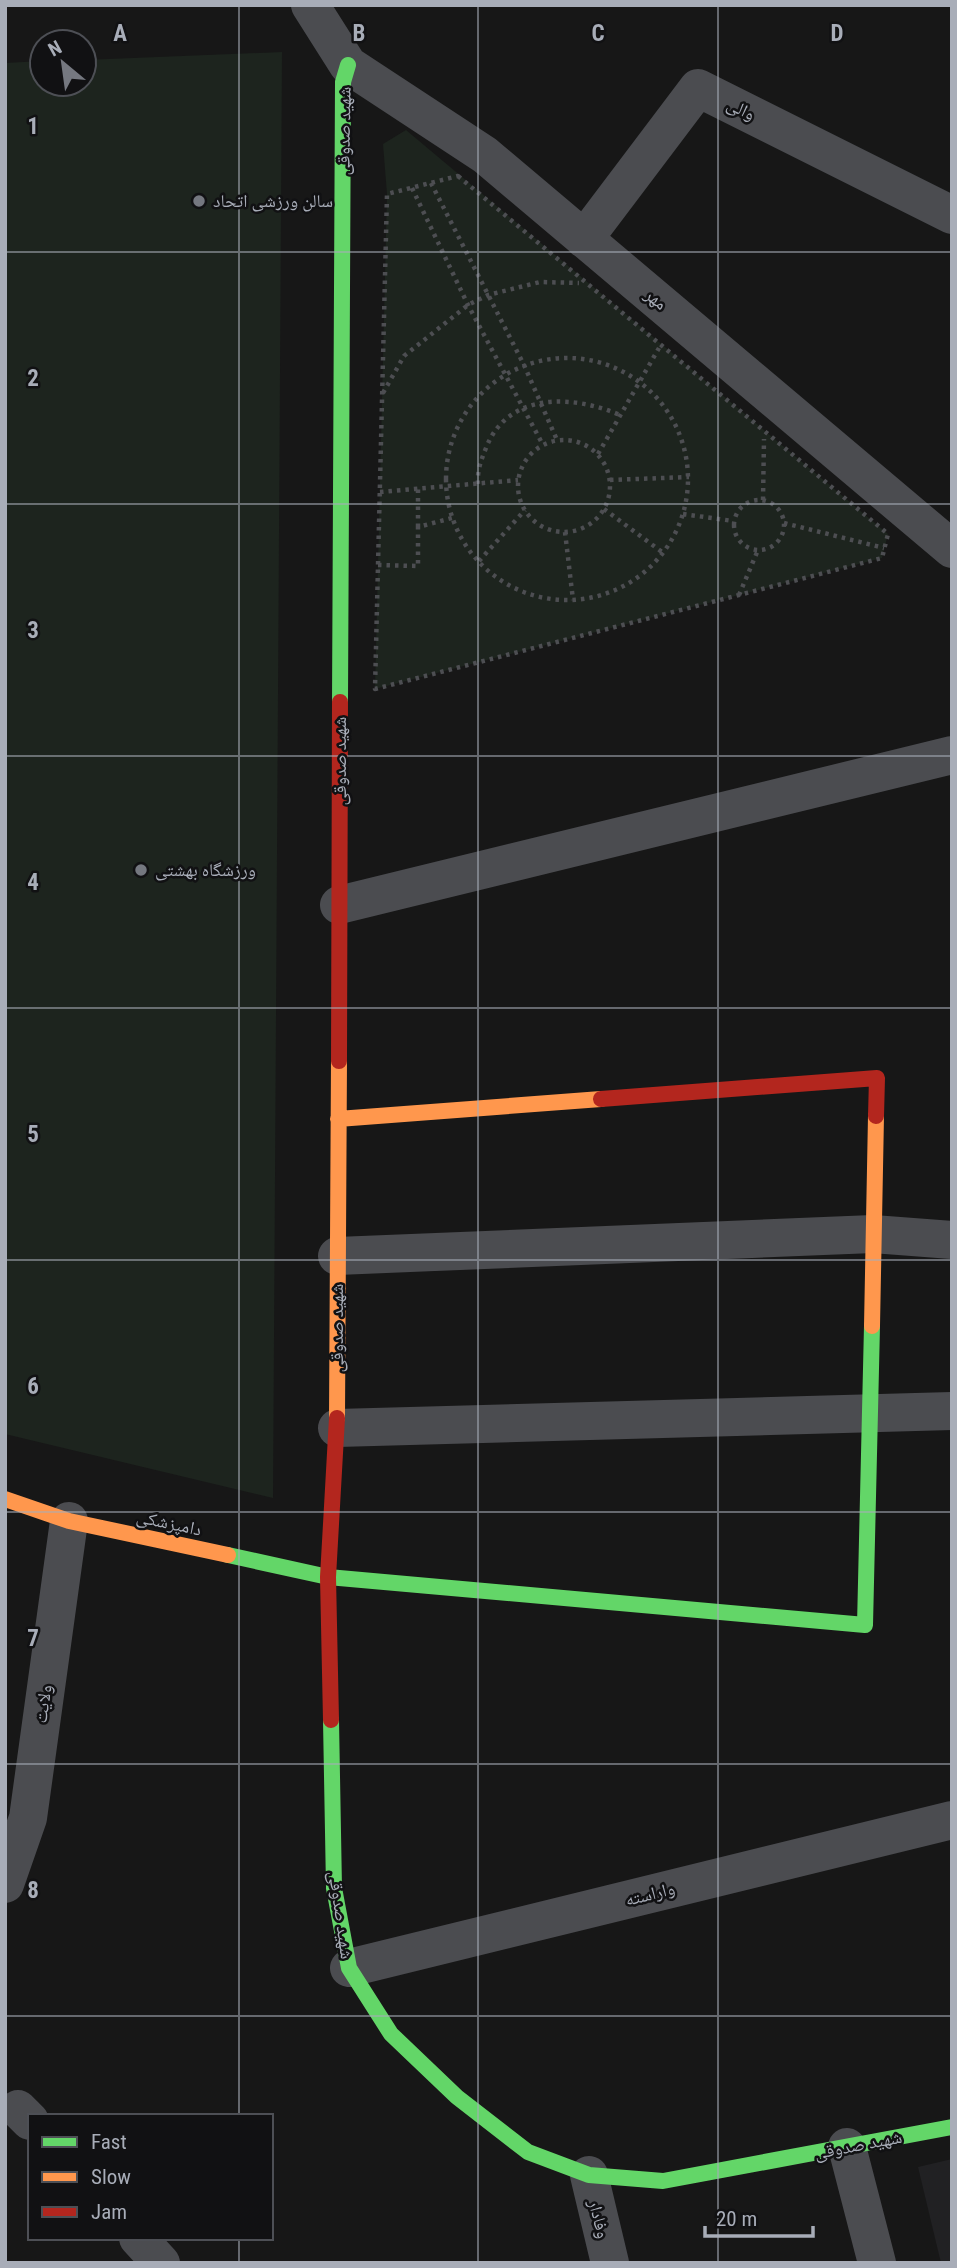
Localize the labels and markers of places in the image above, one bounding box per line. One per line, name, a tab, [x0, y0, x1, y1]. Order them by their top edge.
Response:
place label: سالن ورزشی اتحاد	[213, 190, 333, 212]
marker: سالن ورزشی اتحاد	[191, 193, 207, 209]
place label: ورزشگاه بهشتی	[155, 859, 256, 881]
marker: ورزشگاه بهشتی	[133, 862, 149, 878]

